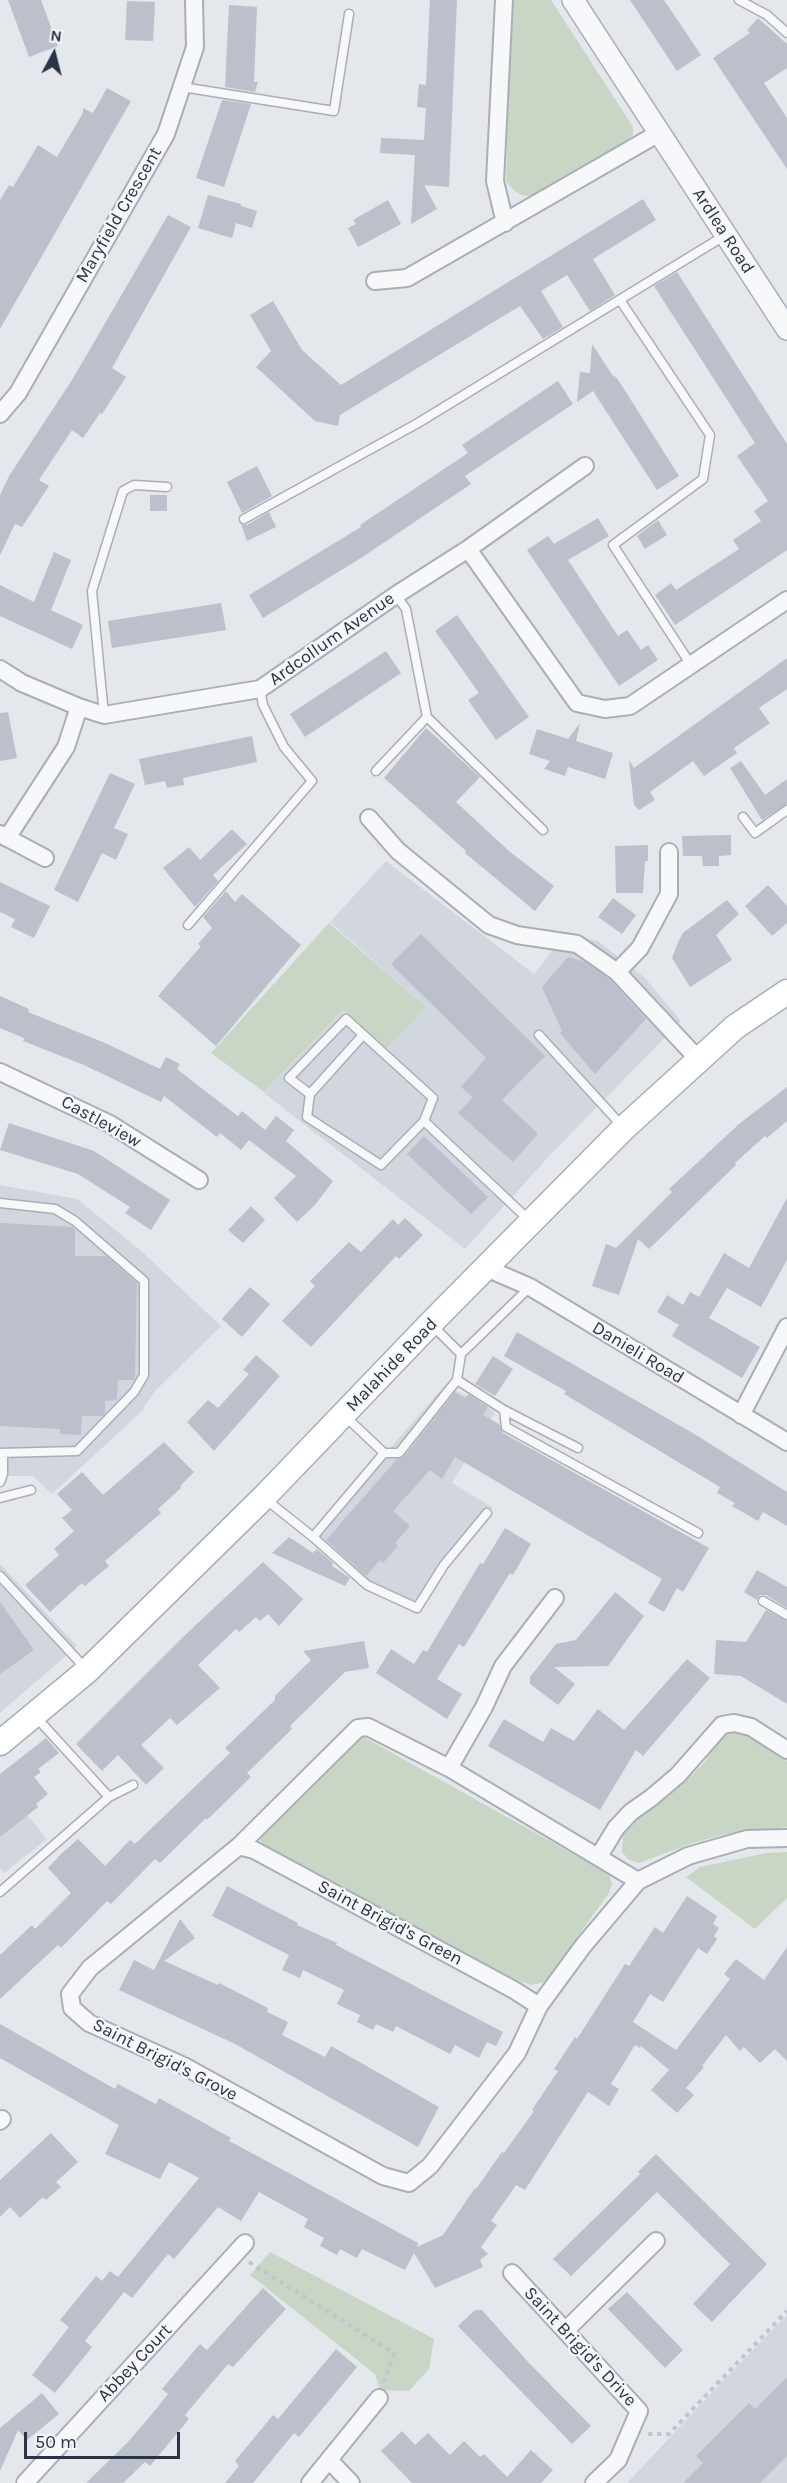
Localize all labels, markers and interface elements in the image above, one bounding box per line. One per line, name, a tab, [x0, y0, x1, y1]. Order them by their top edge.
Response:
north arrow	[24, 24, 84, 84]
text: N	[49, 26, 63, 46]
street label: Maryfield Crescent	[71, 143, 167, 287]
street label: Ardlea Road	[687, 184, 759, 278]
street label: Ardcollum Avenue	[265, 588, 399, 690]
street label: Castleview	[57, 1091, 145, 1153]
street label: Malahide Road	[342, 1314, 442, 1416]
street label: Danieli Road	[588, 1317, 688, 1389]
street label: Saint Brigid's Green	[314, 1876, 466, 1970]
street label: Saint Brigid's Grove	[89, 2014, 241, 2106]
street label: Saint Brigid's Drive	[519, 2283, 641, 2411]
street label: Abbey Court	[93, 2320, 177, 2406]
scale bar	[27, 2420, 183, 2458]
text: 50 m	[35, 2431, 77, 2453]

